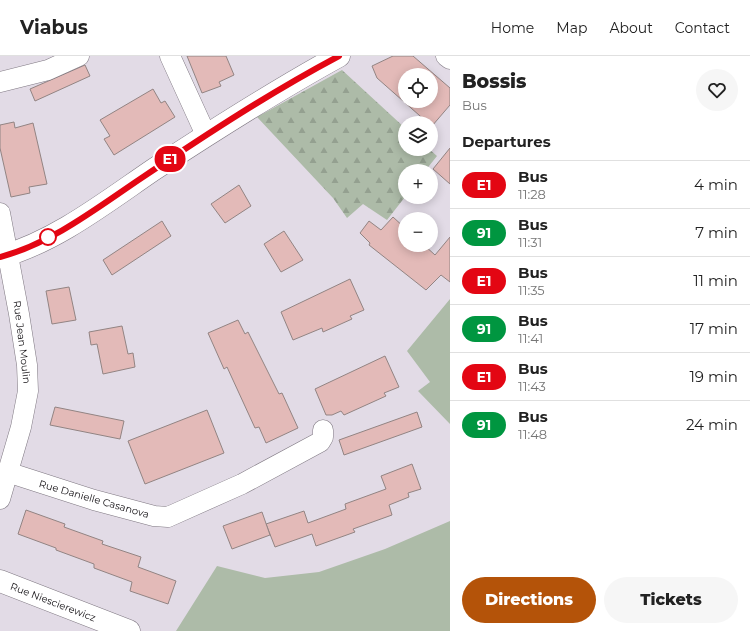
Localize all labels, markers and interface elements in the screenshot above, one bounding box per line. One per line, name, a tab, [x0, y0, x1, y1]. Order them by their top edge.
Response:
text: Viabus	[20, 16, 88, 39]
text: Home	[491, 19, 534, 37]
text: Map	[556, 19, 587, 37]
text: About	[609, 19, 653, 37]
text: Contact	[675, 19, 730, 37]
map controls	[398, 68, 438, 252]
button: locate	[398, 68, 438, 108]
button: heart	[696, 69, 738, 111]
text: Bossis	[462, 70, 526, 93]
text: Bus	[462, 97, 487, 113]
button: layers	[398, 116, 438, 156]
text: Departures	[462, 132, 551, 151]
line badge: E1	[152, 146, 188, 172]
text: E1	[163, 150, 177, 168]
button: +	[398, 164, 438, 204]
text: Bus	[518, 167, 548, 186]
text: 4 min	[694, 175, 738, 194]
text: E1	[477, 176, 491, 194]
text: 11:28	[518, 186, 546, 202]
button: −	[398, 212, 438, 252]
text: Bus	[518, 215, 548, 234]
text: 7 min	[695, 223, 738, 242]
text: 91	[477, 224, 491, 242]
unlabelled marker	[39, 228, 57, 246]
text: 11:31	[518, 234, 542, 250]
text: Bus	[518, 263, 548, 282]
text: 11 min	[693, 271, 738, 290]
text: E1	[477, 272, 491, 290]
text: 11:35	[518, 282, 545, 298]
street label: Rue Jean Moulin	[10, 300, 34, 384]
text: Bus	[518, 311, 548, 330]
text: 17 min	[690, 319, 738, 338]
text: 91	[477, 320, 491, 338]
text: 11:41	[518, 330, 543, 346]
text: Bus	[518, 359, 548, 378]
text: 19 min	[689, 367, 738, 386]
text: E1	[477, 368, 491, 386]
text: 11:43	[518, 378, 546, 394]
text: Bus	[518, 407, 548, 426]
text: 24 min	[686, 415, 738, 434]
text: 91	[477, 416, 491, 434]
text: 11:48	[518, 426, 547, 442]
street label: Rue Danielle Casanova	[37, 477, 151, 521]
button: Directions	[462, 577, 596, 623]
button: Tickets	[604, 577, 738, 623]
street label: Rue Niescierewicz	[8, 580, 98, 624]

